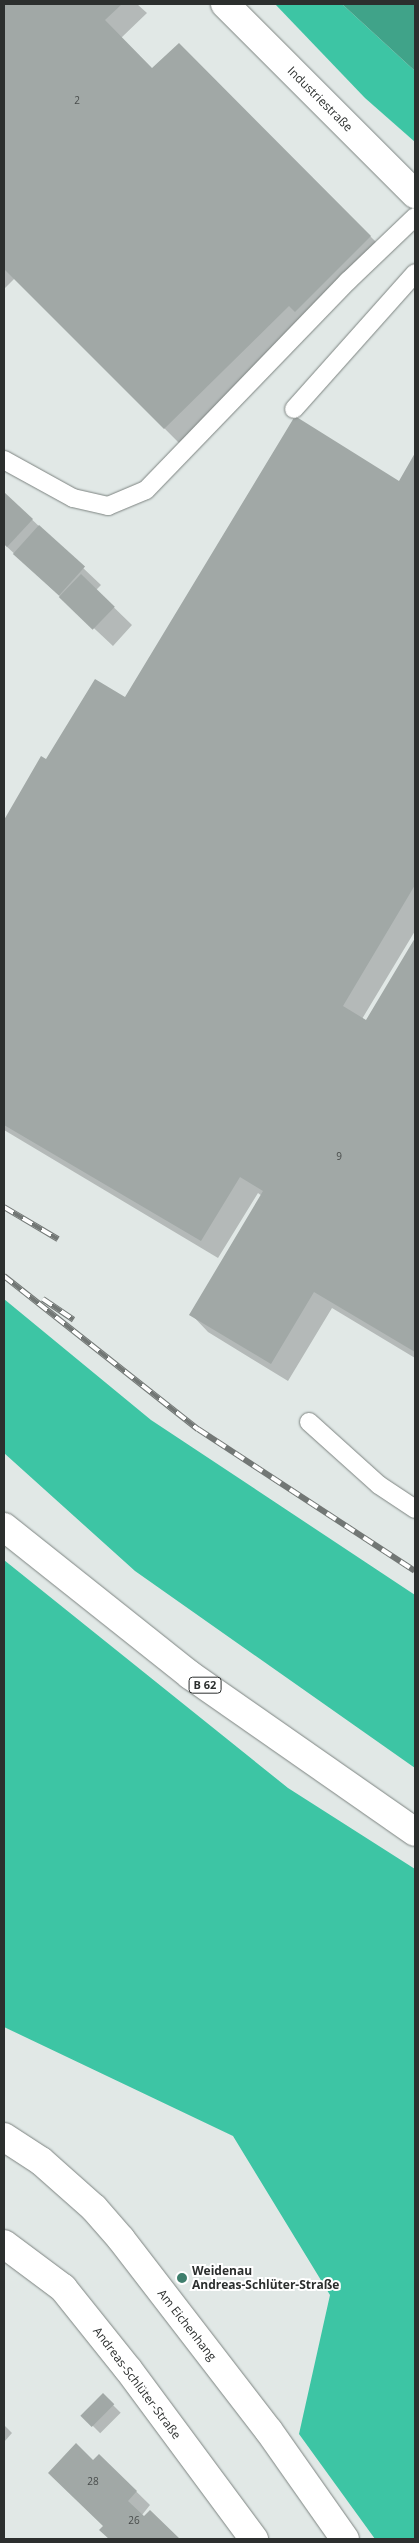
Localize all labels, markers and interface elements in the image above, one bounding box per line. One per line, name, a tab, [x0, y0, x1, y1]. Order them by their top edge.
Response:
street label: Industriestraße	[285, 64, 355, 134]
house number: 2	[74, 95, 80, 107]
house number: 9	[336, 1151, 342, 1163]
road number: B 62	[188, 1676, 222, 1694]
place label: Weidenau Andreas-Schlüter-Straße	[192, 2264, 339, 2292]
marker: Weidenau Andreas-Schlüter-Straße	[176, 2272, 188, 2284]
street label: Am Eichenhang	[155, 2286, 219, 2364]
street label: Andreas-Schlüter-Straße	[90, 2324, 184, 2442]
house number: 28	[87, 2476, 99, 2488]
house number: 26	[128, 2515, 140, 2527]

